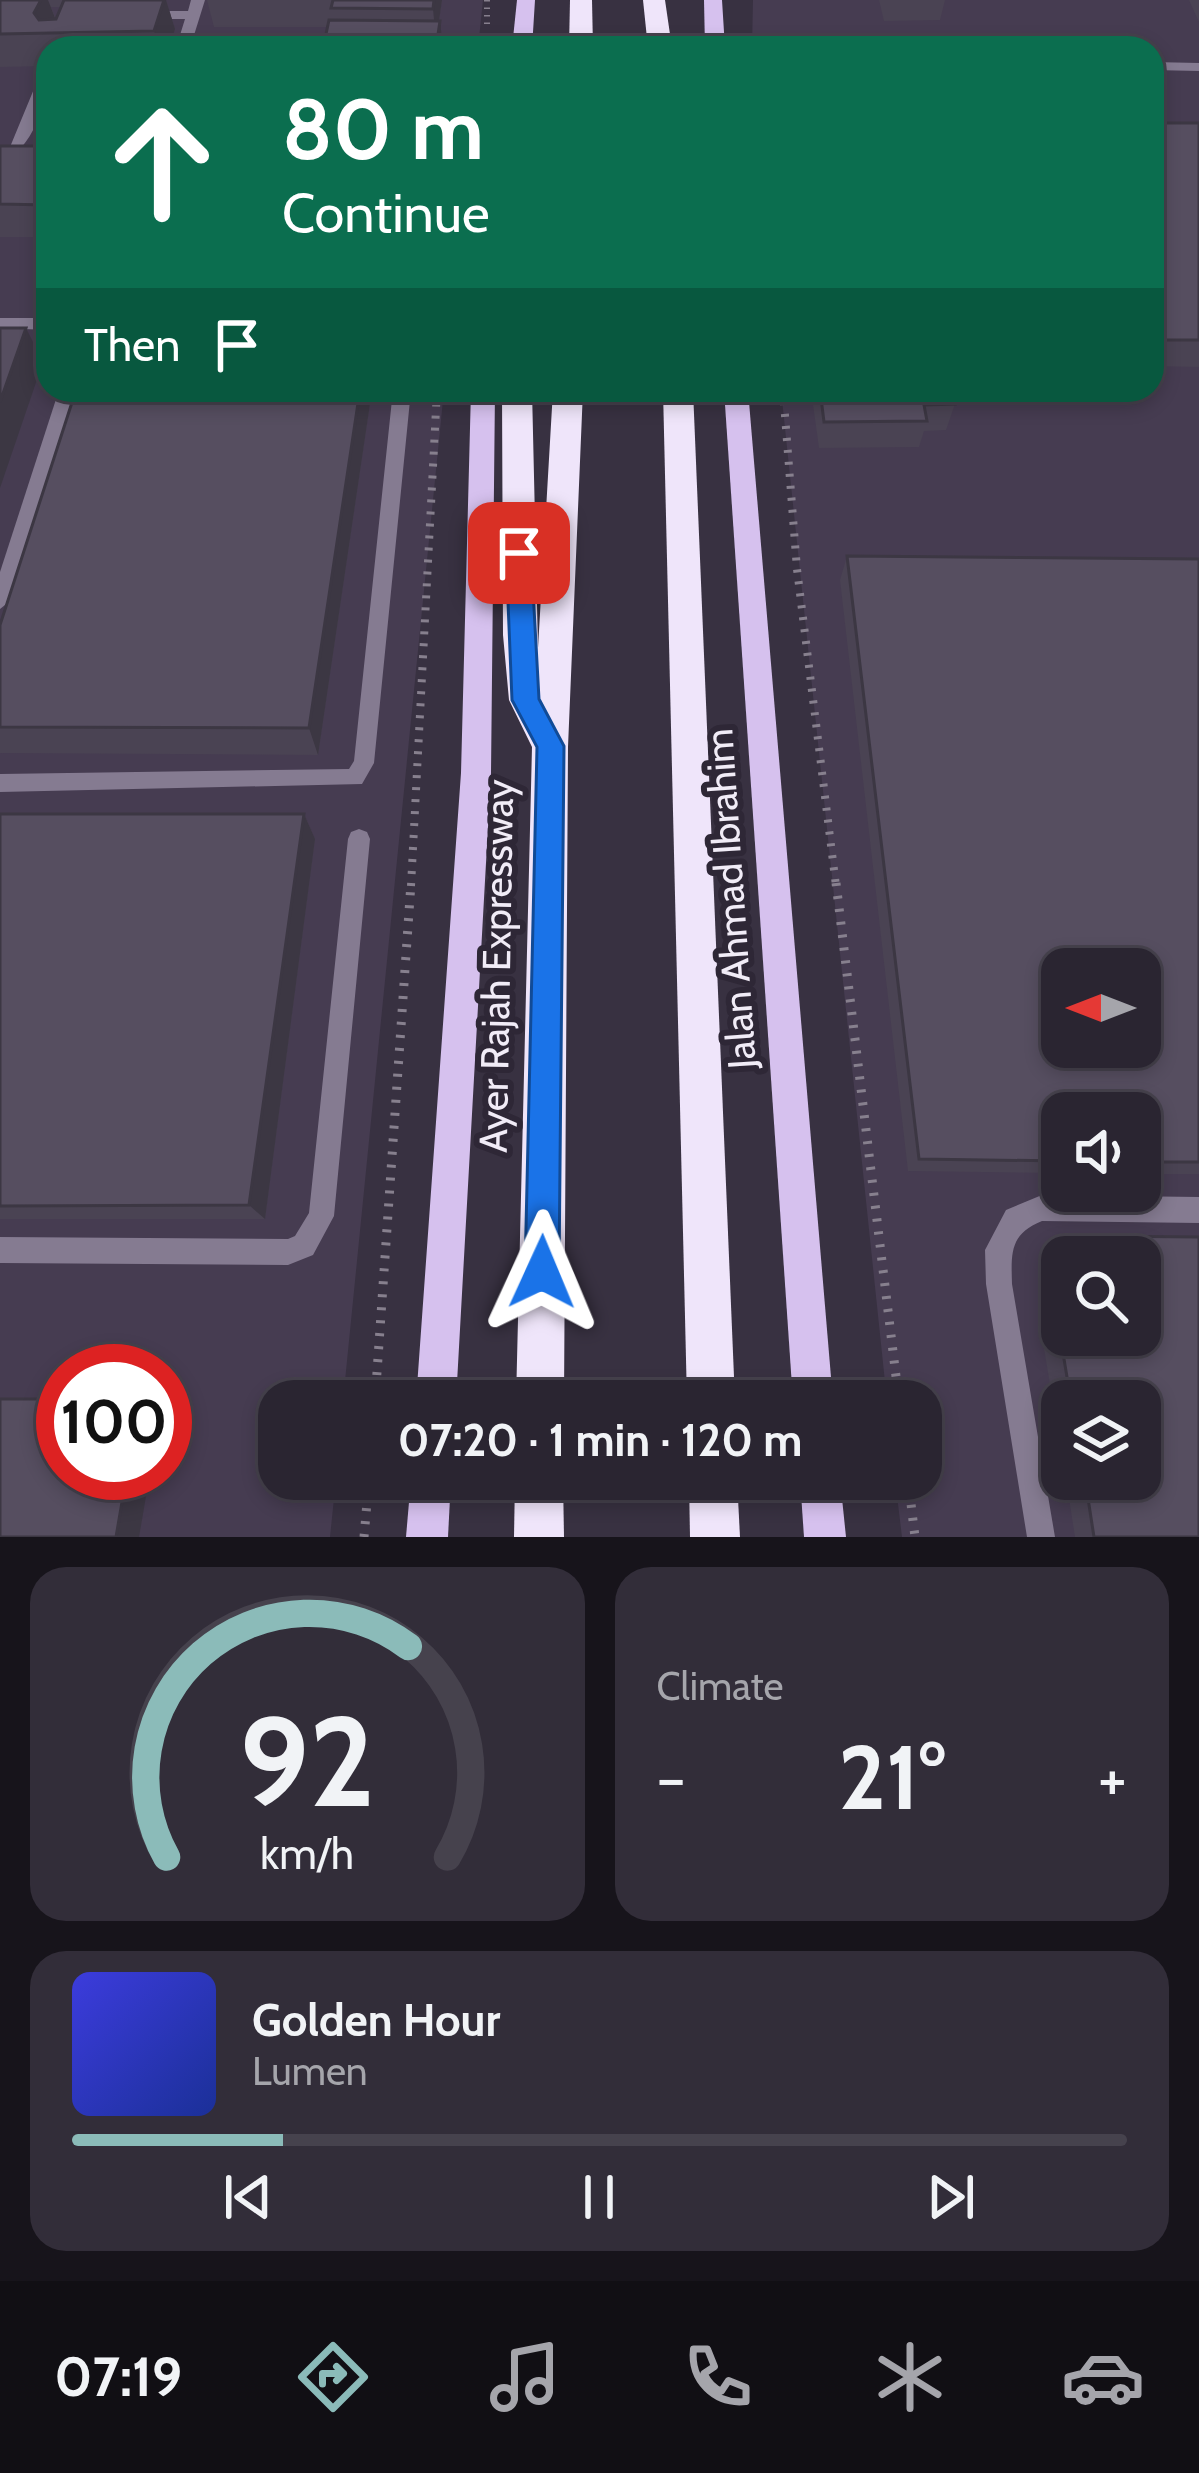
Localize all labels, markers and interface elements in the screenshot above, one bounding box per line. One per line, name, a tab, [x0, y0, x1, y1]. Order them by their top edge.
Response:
text: 80 m	[282, 78, 484, 180]
icon: ahead	[84, 84, 240, 240]
text: Continue	[282, 180, 490, 246]
icon: arrive	[204, 312, 270, 378]
text: Then	[84, 318, 180, 372]
pin	[468, 502, 570, 604]
icon: arrive	[486, 520, 552, 586]
street label: Jalan Ahmad Ibrahim	[694, 727, 766, 1072]
street label: Ayer Rajah Expressway	[469, 779, 523, 1153]
north arrow	[1041, 948, 1161, 1068]
map controls	[1041, 948, 1161, 1500]
button: sound	[1041, 1092, 1161, 1212]
position arrow	[479, 1209, 605, 1335]
button: search	[1041, 1236, 1161, 1356]
speed limit sign: 100	[36, 1344, 192, 1500]
button: layers	[1041, 1380, 1161, 1500]
text: 07:20 · 1 min · 120 m	[398, 1413, 802, 1467]
text: Climate	[657, 1662, 783, 1710]
text: 92	[239, 1686, 375, 1837]
text: 21°	[838, 1722, 945, 1832]
text: −	[657, 1737, 686, 1818]
text: +	[1098, 1737, 1127, 1818]
text: km/h	[260, 1828, 354, 1880]
text: Golden Hour	[252, 1993, 500, 2047]
text: Lumen	[252, 2047, 368, 2095]
icon: previous	[215, 2164, 281, 2230]
icon: pause	[566, 2164, 632, 2230]
icon: next	[918, 2164, 984, 2230]
icon: directions	[291, 2335, 375, 2419]
icon: music	[483, 2335, 567, 2419]
icon: phone	[676, 2335, 760, 2419]
icon: climate	[868, 2335, 952, 2419]
icon: car	[1061, 2335, 1145, 2419]
text: 07:19	[54, 2344, 182, 2410]

